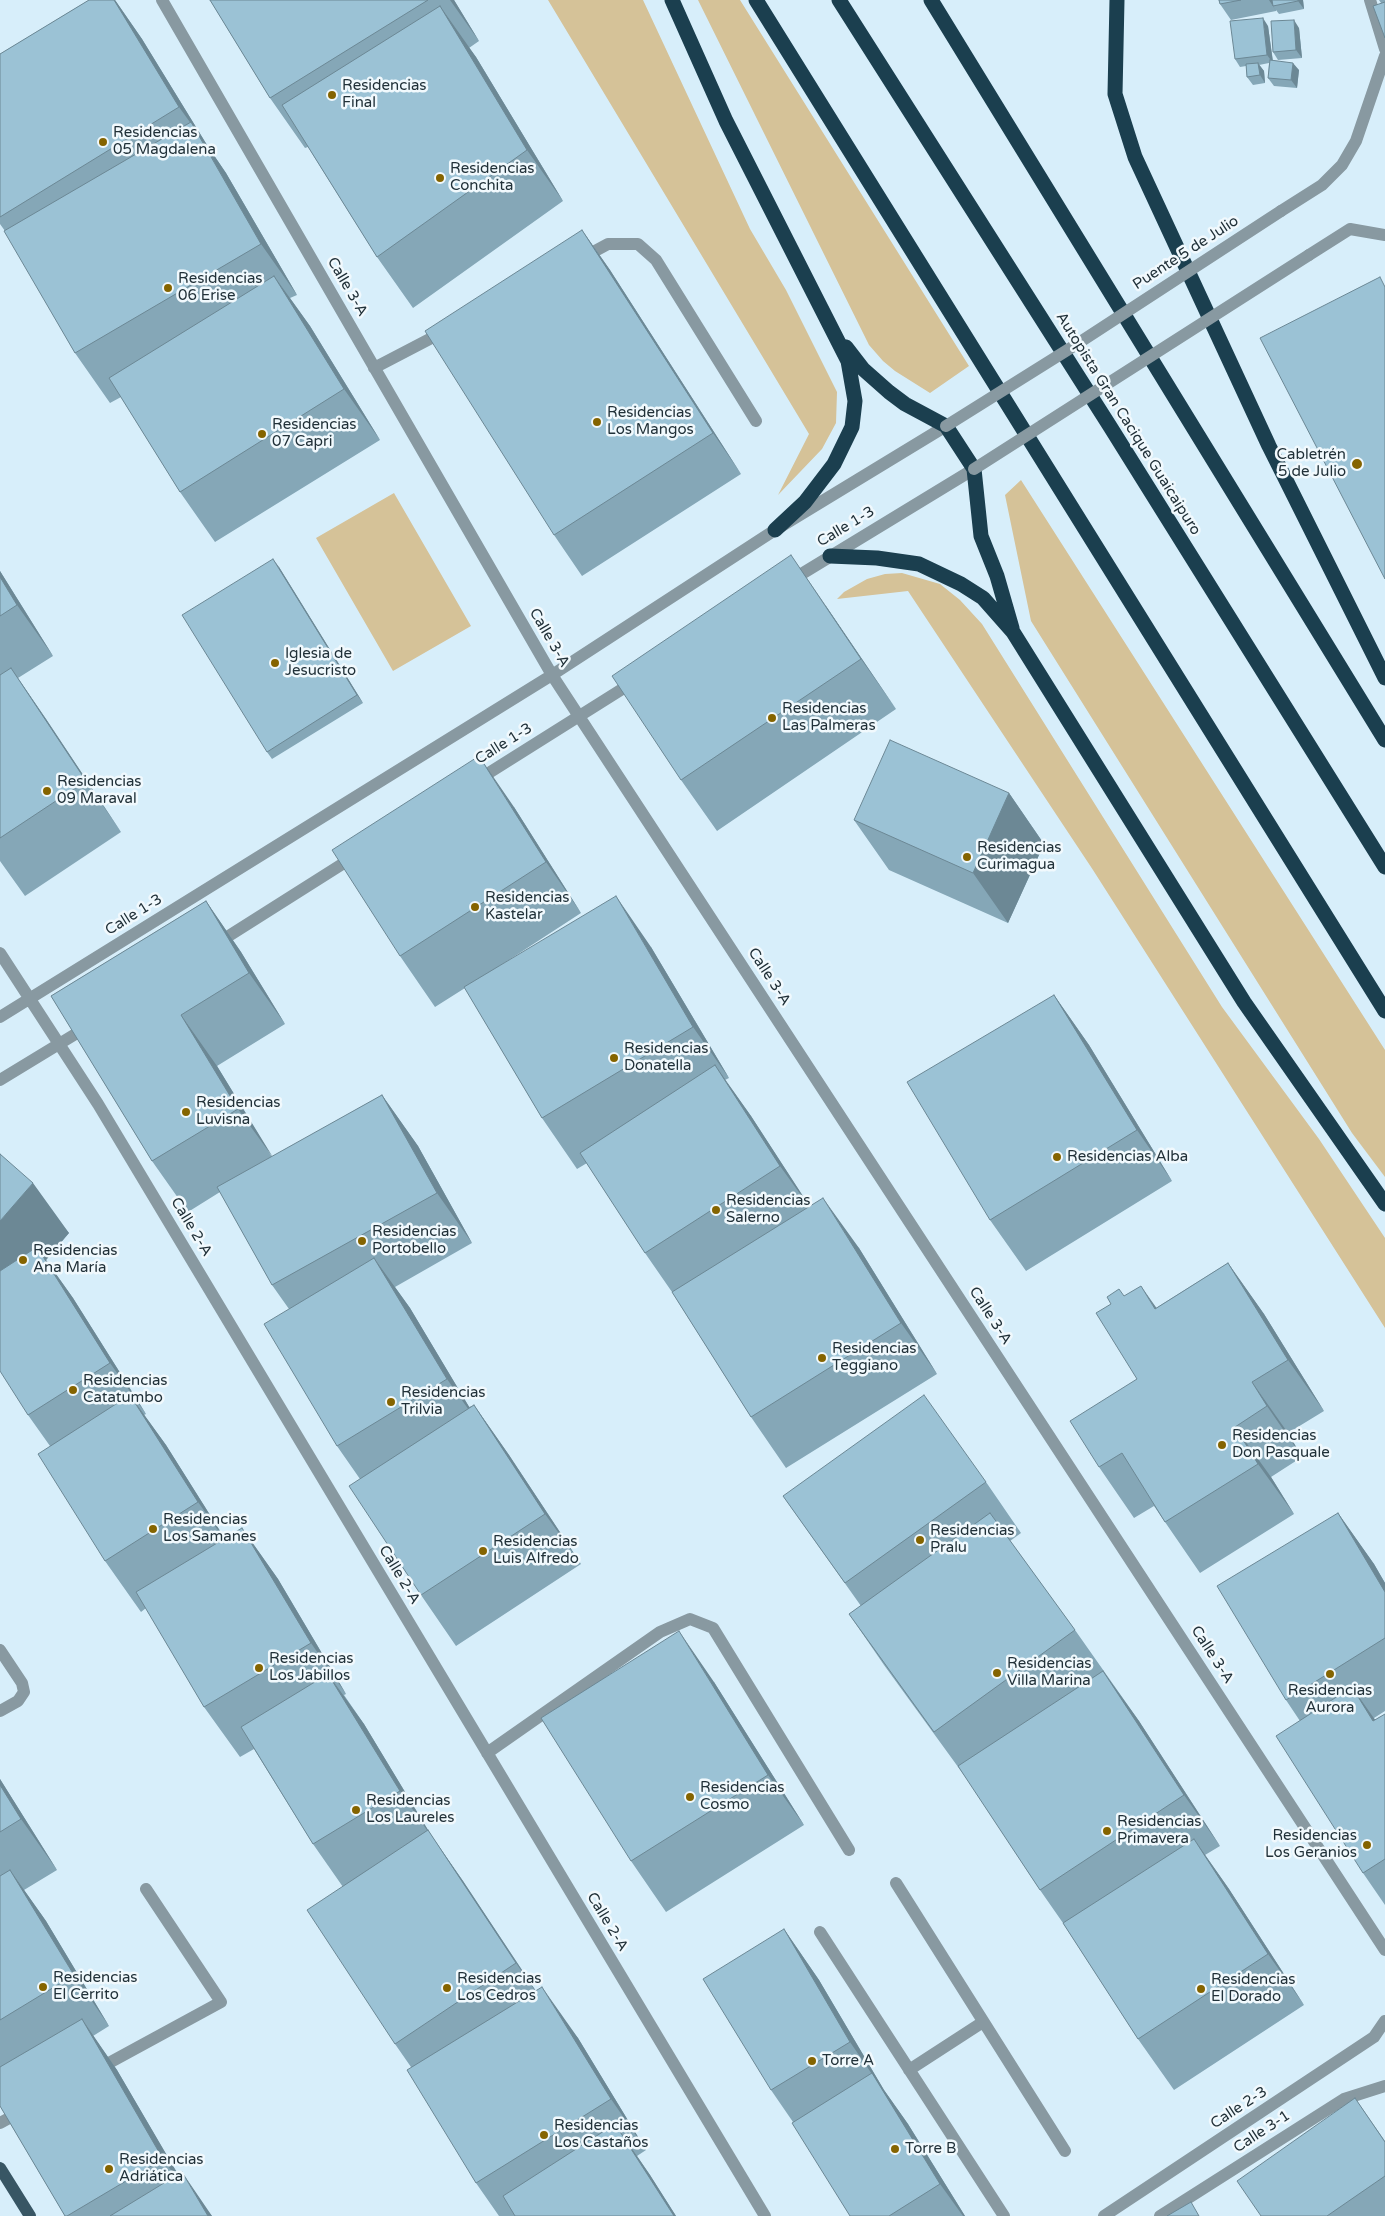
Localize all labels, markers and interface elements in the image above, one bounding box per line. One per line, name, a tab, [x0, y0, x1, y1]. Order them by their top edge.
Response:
place label: Residencias Final	[342, 77, 427, 112]
marker: Residencias Final	[326, 89, 338, 101]
place label: Residencias 05 Magdalena	[113, 124, 216, 159]
marker: Residencias 05 Magdalena	[97, 136, 109, 148]
place label: Residencias Conchita	[450, 160, 535, 195]
marker: Residencias Conchita	[434, 172, 446, 184]
street label: Puente 5 de Julio	[1130, 212, 1242, 294]
street label: Calle 3-A	[323, 254, 371, 320]
place label: Residencias 06 Erise	[178, 270, 263, 305]
marker: Residencias 06 Erise	[162, 282, 174, 294]
street label: Autopista Gran Cacique Guaicaipuro	[1052, 309, 1204, 539]
place label: Residencias Los Mangos	[607, 404, 694, 439]
place label: Residencias 07 Capri	[272, 416, 357, 451]
marker: Residencias Los Mangos	[591, 416, 603, 428]
marker: Residencias 07 Capri	[256, 428, 268, 440]
place label: Cabletrén 5 de Julio	[1277, 446, 1346, 481]
marker: Cabletrén 5 de Julio	[1350, 457, 1364, 471]
street label: Calle 1-3	[814, 503, 878, 551]
street label: Calle 3-A	[525, 605, 573, 671]
place label: Iglesia de Jesucristo	[285, 645, 356, 680]
marker: Iglesia de Jesucristo	[269, 657, 281, 669]
place label: Residencias Las Palmeras	[782, 700, 876, 735]
marker: Residencias Las Palmeras	[766, 712, 778, 724]
street label: Calle 1-3	[472, 719, 536, 769]
place label: Residencias 09 Maraval	[57, 773, 142, 808]
marker: Residencias 09 Maraval	[41, 785, 53, 797]
place label: Residencias Curimagua	[977, 839, 1062, 874]
marker: Residencias Curimagua	[961, 851, 973, 863]
place label: Residencias Kastelar	[485, 889, 570, 924]
street label: Calle 1-3	[102, 890, 166, 940]
marker: Residencias Kastelar	[469, 901, 481, 913]
street label: Calle 3-A	[744, 945, 794, 1009]
place label: Residencias Donatella	[624, 1040, 709, 1075]
marker: Residencias Donatella	[608, 1052, 620, 1064]
place label: Residencias Luvisna	[196, 1094, 281, 1129]
marker: Residencias Luvisna	[180, 1106, 192, 1118]
place label: Residencias Alba	[1067, 1148, 1188, 1166]
marker: Residencias Alba	[1051, 1151, 1063, 1163]
place label: Residencias Salerno	[726, 1192, 811, 1227]
street label: Calle 2-A	[166, 1194, 216, 1260]
marker: Residencias Salerno	[710, 1204, 722, 1216]
place label: Residencias Portobello	[372, 1223, 457, 1258]
marker: Residencias Portobello	[356, 1235, 368, 1247]
place label: Residencias Ana María	[33, 1242, 118, 1277]
marker: Residencias Ana María	[17, 1254, 29, 1266]
street label: Calle 3-A	[965, 1284, 1015, 1348]
place label: Residencias Teggiano	[832, 1340, 917, 1375]
marker: Residencias Teggiano	[816, 1352, 828, 1364]
place label: Residencias Catatumbo	[83, 1372, 168, 1407]
marker: Residencias Catatumbo	[67, 1384, 79, 1396]
place label: Residencias Trilvia	[401, 1384, 486, 1419]
marker: Residencias Trilvia	[385, 1396, 397, 1408]
place label: Residencias Don Pasquale	[1232, 1427, 1330, 1462]
marker: Residencias Don Pasquale	[1216, 1439, 1228, 1451]
place label: Residencias Los Samanes	[163, 1511, 257, 1546]
place label: Residencias Pralu	[930, 1522, 1015, 1557]
marker: Residencias Los Samanes	[147, 1523, 159, 1535]
place label: Residencias Luis Alfredo	[493, 1533, 579, 1568]
marker: Residencias Pralu	[914, 1534, 926, 1546]
street label: Calle 2-A	[374, 1542, 424, 1608]
marker: Residencias Luis Alfredo	[477, 1545, 489, 1557]
street label: Calle 3-A	[1187, 1623, 1237, 1687]
place label: Residencias Los Jabillos	[269, 1650, 354, 1685]
place label: Residencias Villa Marina	[1007, 1655, 1092, 1690]
marker: Residencias Los Jabillos	[253, 1662, 265, 1674]
marker: Residencias Villa Marina	[991, 1667, 1003, 1679]
marker: Residencias Aurora	[1324, 1668, 1336, 1680]
place label: Residencias Aurora	[1288, 1682, 1372, 1717]
place label: Residencias Cosmo	[700, 1779, 785, 1814]
marker: Residencias Cosmo	[684, 1791, 696, 1803]
place label: Residencias Los Laureles	[366, 1792, 454, 1827]
marker: Residencias Los Laureles	[350, 1804, 362, 1816]
place label: Residencias Primavera	[1117, 1813, 1202, 1848]
marker: Residencias Primavera	[1101, 1825, 1113, 1837]
place label: Residencias Los Geranios	[1265, 1827, 1357, 1862]
marker: Residencias Los Geranios	[1361, 1839, 1373, 1851]
street label: Calle 2-A	[582, 1889, 632, 1955]
place label: Residencias El Cerrito	[53, 1969, 138, 2004]
place label: Residencias Los Cedros	[457, 1970, 542, 2005]
place label: Residencias El Dorado	[1211, 1971, 1296, 2006]
marker: Residencias El Cerrito	[37, 1981, 49, 1993]
marker: Residencias Los Cedros	[441, 1982, 453, 1994]
marker: Residencias El Dorado	[1195, 1983, 1207, 1995]
place label: Torre A	[822, 2052, 874, 2070]
marker: Torre A	[806, 2055, 818, 2067]
street label: Calle 2-3	[1207, 2083, 1271, 2133]
street label: Calle 3-1	[1230, 2107, 1294, 2157]
place label: Residencias Los Castaños	[554, 2117, 648, 2152]
marker: Residencias Los Castaños	[538, 2129, 550, 2141]
place label: Torre B	[905, 2140, 956, 2158]
marker: Torre B	[889, 2143, 901, 2155]
place label: Residencias Adriática	[119, 2151, 204, 2186]
marker: Residencias Adriática	[103, 2163, 115, 2175]

